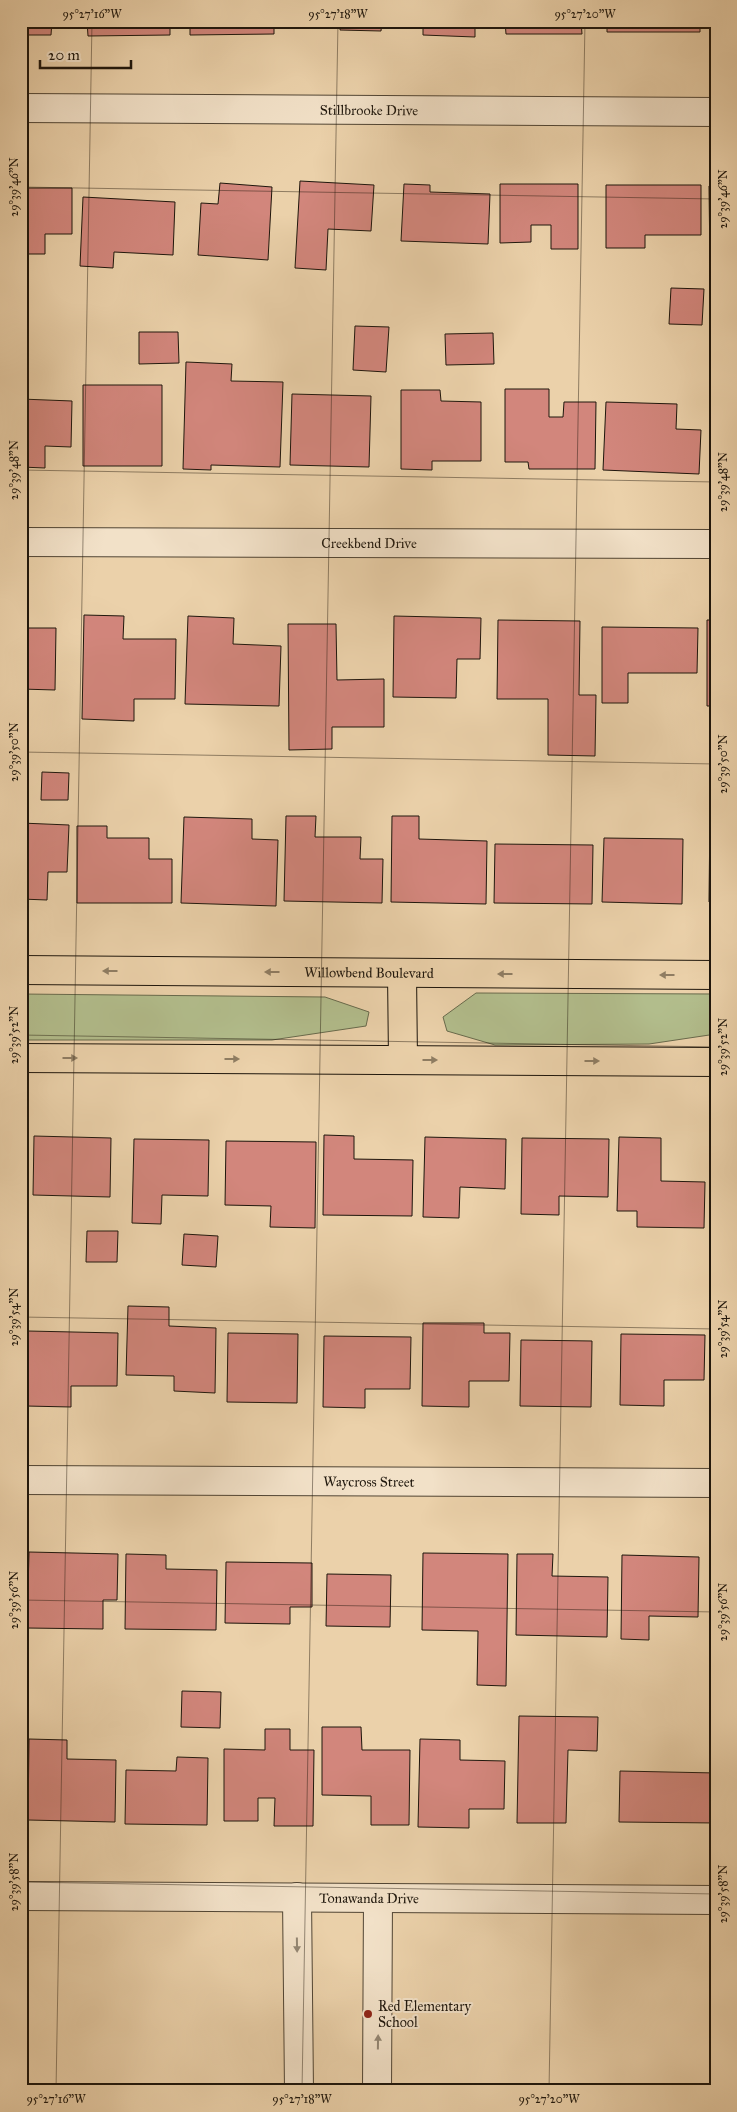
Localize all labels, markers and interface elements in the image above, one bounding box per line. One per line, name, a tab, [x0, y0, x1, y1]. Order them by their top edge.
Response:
text: 95°27'16"W	[62, 7, 122, 21]
text: 95°27'18"W	[308, 7, 368, 21]
text: 95°27'20"W	[554, 7, 616, 21]
scale bar	[40, 38, 131, 70]
text: 20 m	[48, 46, 80, 64]
street label: Stillbrooke Drive	[320, 101, 418, 119]
text: 29°39'46"N	[7, 157, 21, 217]
text: 29°39'46"N	[716, 169, 730, 229]
text: 29°39'48"N	[7, 440, 21, 500]
text: 29°39'48"N	[716, 452, 730, 512]
street label: Creekbend Drive	[321, 534, 417, 552]
text: 29°39'50"N	[7, 722, 21, 782]
text: 29°39'50"N	[716, 734, 730, 794]
street label: Willowbend Boulevard	[304, 964, 434, 981]
one-way arrow	[101, 967, 117, 975]
one-way arrow	[264, 968, 280, 976]
one-way arrow	[496, 970, 512, 978]
one-way arrow	[659, 971, 675, 979]
text: 29°39'52"N	[7, 1006, 21, 1064]
text: 29°39'52"N	[716, 1018, 730, 1076]
one-way arrow	[62, 1054, 78, 1062]
one-way arrow	[225, 1055, 241, 1063]
one-way arrow	[422, 1056, 438, 1064]
one-way arrow	[585, 1057, 601, 1065]
text: 29°39'54"N	[7, 1288, 21, 1346]
text: 29°39'54"N	[716, 1300, 730, 1358]
street label: Waycross Street	[323, 1473, 415, 1490]
text: 29°39'56"N	[7, 1571, 21, 1629]
text: 29°39'56"N	[716, 1583, 730, 1641]
text: 29°39'58"N	[7, 1853, 21, 1911]
text: 29°39'58"N	[716, 1865, 730, 1923]
street label: Tonawanda Drive	[319, 1889, 419, 1907]
one-way arrow	[293, 1938, 301, 1954]
place label: Red Elementary School	[378, 1998, 471, 2031]
marker: Red Elementary School	[362, 2008, 374, 2020]
one-way arrow	[374, 2034, 382, 2050]
text: 95°27'16"W	[26, 2092, 86, 2106]
text: 95°27'18"W	[272, 2092, 332, 2106]
text: 95°27'20"W	[518, 2092, 580, 2106]

